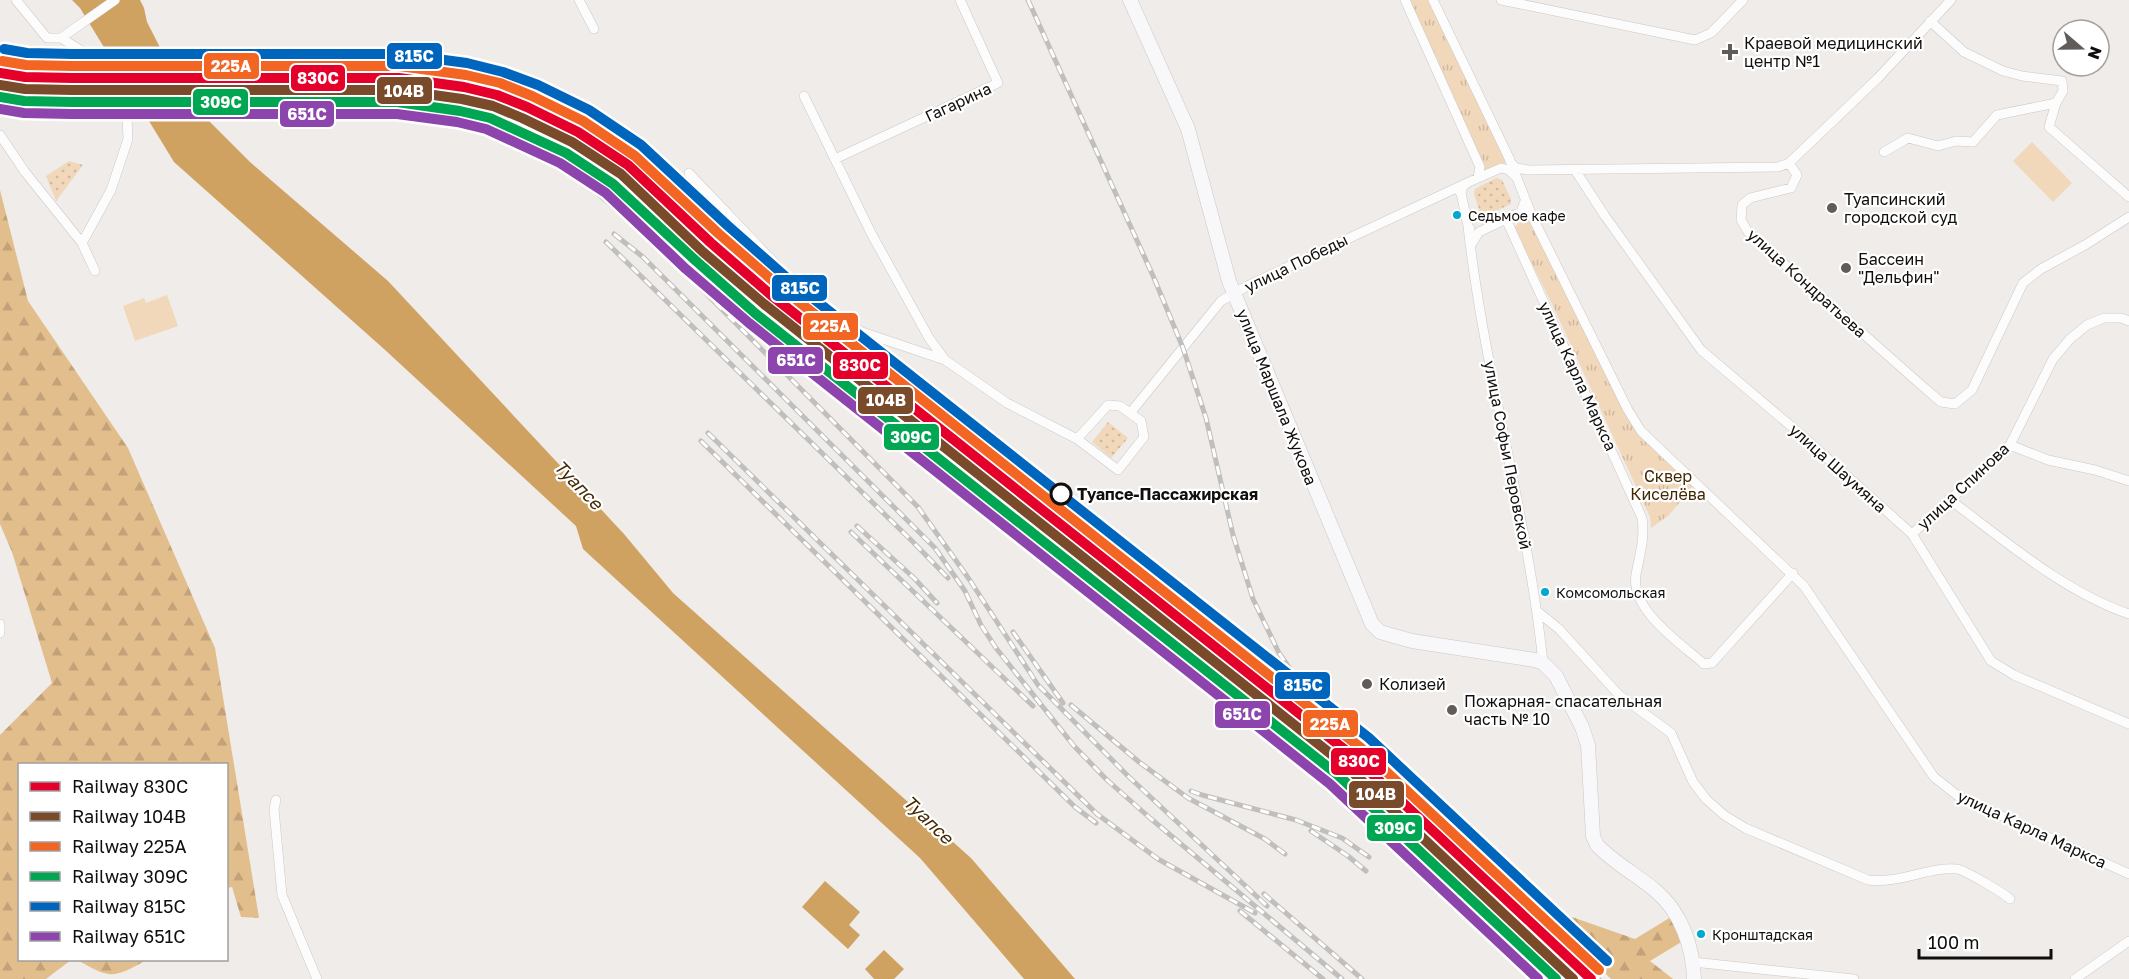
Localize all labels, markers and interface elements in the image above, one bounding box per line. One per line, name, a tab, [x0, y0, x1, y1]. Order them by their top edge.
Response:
north arrow	[2051, 18, 2111, 78]
place label: Краевой медицинский центр №1	[1744, 33, 1923, 71]
line badge: 815С	[386, 42, 443, 70]
marker: Краевой медицинский центр №1	[1721, 43, 1739, 61]
text: N	[2084, 44, 2107, 62]
text: 815С	[394, 46, 434, 66]
line badge: 225А	[203, 52, 260, 80]
text: 225А	[211, 56, 252, 76]
line badge: 830С	[290, 64, 346, 92]
text: 830С	[297, 68, 339, 88]
line badge: 104В	[376, 76, 433, 105]
street label: Гагарина	[922, 78, 994, 126]
text: 104В	[384, 81, 424, 101]
line badge: 309С	[192, 88, 249, 116]
text: 309С	[200, 92, 242, 112]
line badge: 651С	[279, 100, 335, 128]
text: 651С	[287, 104, 327, 124]
place label: Туапсинский городской суд	[1844, 189, 1958, 227]
marker: Туапсинский городской суд	[1825, 201, 1839, 215]
place label: Седьмое кафе	[1468, 207, 1566, 224]
marker: Седьмое кафе	[1451, 209, 1463, 221]
street label: улица Кондратьева	[1743, 224, 1871, 342]
street label: улица Победы	[1241, 229, 1351, 297]
place label: Бассеин "Дельфин"	[1858, 249, 1939, 287]
marker: Бассеин "Дельфин"	[1839, 261, 1853, 275]
line badge: 815С	[771, 274, 828, 302]
text: 815С	[780, 278, 820, 298]
street label: улица Карла Маркса	[1535, 298, 1621, 454]
street label: улица Маршала Жукова	[1232, 306, 1322, 488]
line badge: 225А	[802, 312, 859, 341]
text: 225А	[810, 316, 851, 336]
line badge: 651С	[767, 346, 824, 375]
text: 651С	[776, 350, 816, 370]
line badge: 830С	[832, 351, 889, 380]
text: 830С	[839, 355, 881, 375]
street label: улица Софьи Перовской	[1480, 359, 1536, 551]
line badge: 104В	[857, 386, 914, 415]
text: 104В	[866, 390, 906, 410]
street label: улица Шаумяна	[1785, 419, 1891, 517]
line badge: 309С	[883, 423, 940, 451]
text: 309С	[890, 427, 932, 447]
street label: улица Спинова	[1913, 438, 2013, 534]
water label: Туапсе	[550, 455, 609, 515]
park label: Сквер Киселёва	[1630, 466, 1706, 504]
marker: Туапсе-Пассажирская	[1050, 483, 1072, 505]
place label: Туапсе-Пассажирская	[1077, 484, 1258, 504]
place label: Комсомольская	[1556, 584, 1665, 601]
marker: Комсомольская	[1539, 586, 1551, 598]
line badge: 815С	[1274, 671, 1331, 700]
place label: Колизей	[1379, 674, 1446, 694]
text: 815С	[1283, 675, 1323, 695]
marker: Колизей	[1360, 677, 1374, 691]
place label: Пожарная- спасательная часть № 10	[1464, 691, 1662, 729]
line badge: 651С	[1214, 700, 1271, 729]
marker: Пожарная- спасательная часть № 10	[1445, 703, 1459, 717]
text: 651С	[1222, 704, 1262, 724]
line badge: 225А	[1302, 709, 1359, 738]
text: 225А	[1310, 714, 1351, 734]
line badge: 830С	[1330, 747, 1387, 776]
text: 830С	[1338, 751, 1380, 771]
legend	[18, 763, 228, 961]
text: Railway 830С	[72, 775, 188, 797]
line badge: 104В	[1348, 780, 1405, 809]
text: 104В	[1356, 784, 1396, 804]
street label: улица Карла Маркса	[1954, 786, 2110, 872]
water label: Туапсе	[899, 790, 959, 849]
text: Railway 104В	[72, 805, 186, 827]
line badge: 309С	[1366, 814, 1423, 842]
text: 309С	[1374, 818, 1416, 838]
text: Railway 225А	[72, 835, 187, 857]
text: Railway 309С	[72, 865, 188, 887]
text: Railway 815С	[72, 895, 186, 917]
scale bar	[1919, 922, 2051, 960]
text: Railway 651С	[72, 925, 186, 947]
place label: Кронштадская	[1712, 926, 1813, 943]
marker: Кронштадская	[1695, 928, 1707, 940]
text: 100 m	[1928, 931, 1979, 953]

